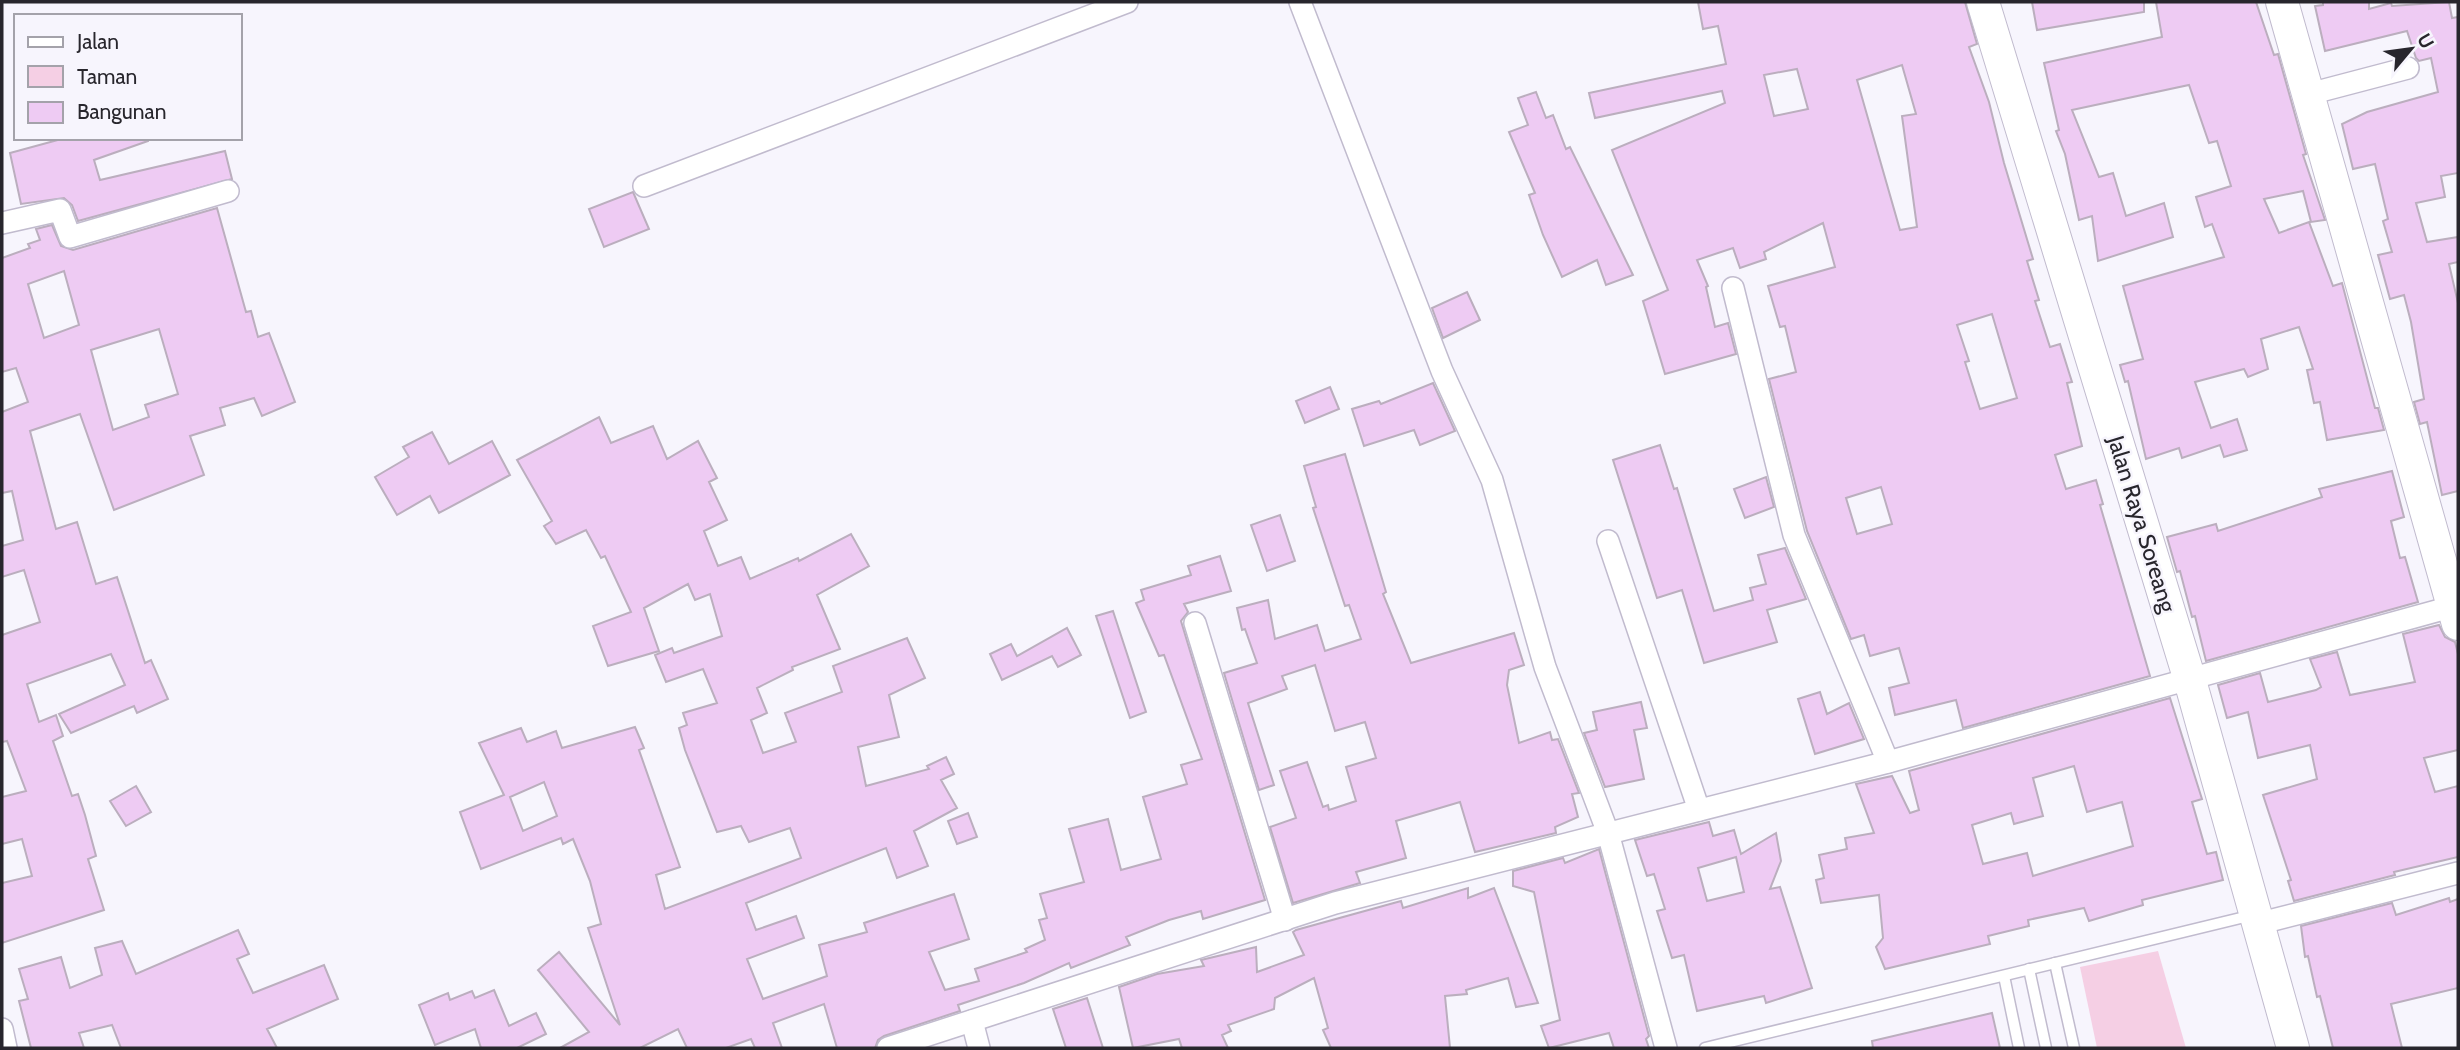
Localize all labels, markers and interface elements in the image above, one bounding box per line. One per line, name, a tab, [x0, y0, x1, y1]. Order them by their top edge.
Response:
legend	[14, 14, 242, 140]
north arrow	[2376, 14, 2446, 84]
text: Jalan	[76, 29, 119, 54]
text: U	[2412, 29, 2439, 53]
text: Taman	[77, 64, 137, 89]
text: Bangunan	[77, 99, 166, 124]
street label: Jalan Raya Soreang	[2102, 431, 2182, 616]

